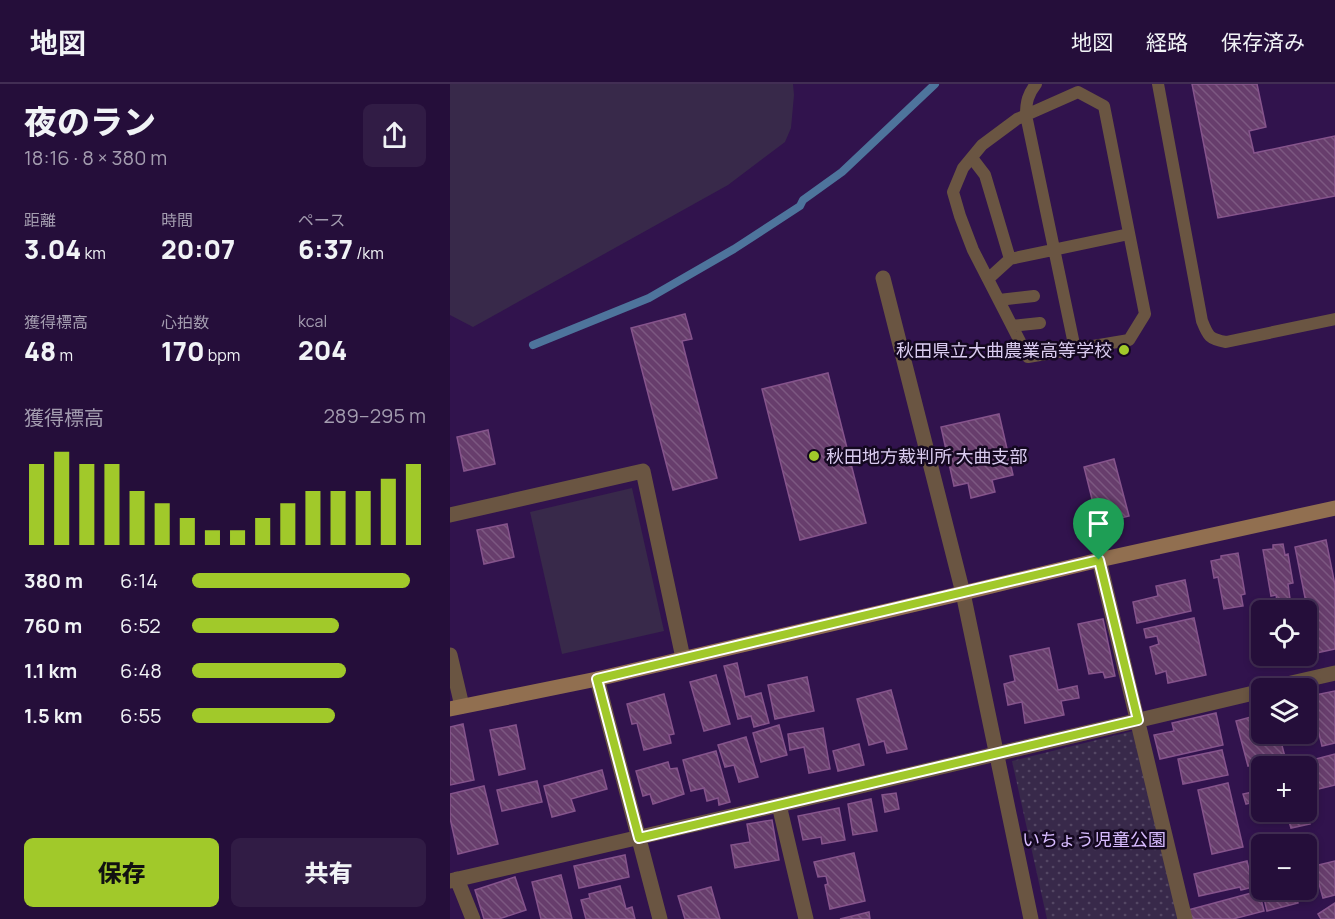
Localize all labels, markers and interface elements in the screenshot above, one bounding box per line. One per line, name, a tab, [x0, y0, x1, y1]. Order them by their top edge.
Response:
text: 地図	[30, 23, 86, 61]
text: 地図	[1071, 28, 1113, 56]
text: 経路	[1146, 28, 1188, 56]
text: 保存済み	[1221, 28, 1305, 56]
text: 夜のラン	[24, 99, 156, 144]
button: share	[363, 104, 426, 167]
text: 18:16 · 8 × 380 m	[24, 144, 167, 171]
text: 距離	[24, 209, 56, 231]
text: 時間	[161, 209, 193, 231]
text: ペース	[298, 209, 345, 231]
text: 3.04	[24, 231, 81, 267]
text: 20:07	[161, 231, 235, 267]
text: 6:37	[298, 231, 353, 267]
text: km	[81, 242, 106, 264]
text: /km	[353, 242, 384, 264]
text: kcal	[298, 310, 327, 332]
text: 獲得標高	[24, 311, 88, 333]
text: 心拍数	[161, 311, 209, 333]
text: 204	[298, 332, 347, 368]
text: 48	[24, 333, 56, 369]
text: 170	[161, 333, 204, 369]
place label: 秋田県立大曲農業高等学校	[896, 338, 1112, 362]
marker: 秋田県立大曲農業高等学校	[1117, 343, 1131, 357]
text: m	[56, 344, 73, 366]
text: bpm	[204, 344, 240, 366]
text: 289–295 m	[323, 402, 426, 429]
text: 獲得標高	[24, 404, 104, 431]
place label: 秋田地方裁判所 大曲支部	[826, 444, 1028, 468]
marker: 秋田地方裁判所 大曲支部	[807, 449, 821, 463]
pin	[1073, 498, 1124, 560]
icon: arrive	[1082, 507, 1115, 540]
text: 380 m	[24, 567, 83, 594]
text: 6:14	[120, 567, 158, 594]
map controls	[1251, 600, 1317, 900]
button: locate	[1251, 600, 1317, 666]
text: 760 m	[24, 612, 82, 639]
text: 6:52	[120, 612, 161, 639]
text: 1.1 km	[24, 657, 77, 684]
text: 6:48	[120, 657, 162, 684]
button: layers	[1251, 678, 1317, 744]
text: 1.5 km	[24, 702, 83, 729]
text: 6:55	[120, 702, 162, 729]
button: +	[1251, 756, 1317, 822]
park label: いちょう児童公園	[1022, 827, 1166, 851]
button: −	[1251, 834, 1317, 900]
button: 保存	[24, 838, 219, 907]
button: 共有	[231, 838, 426, 907]

